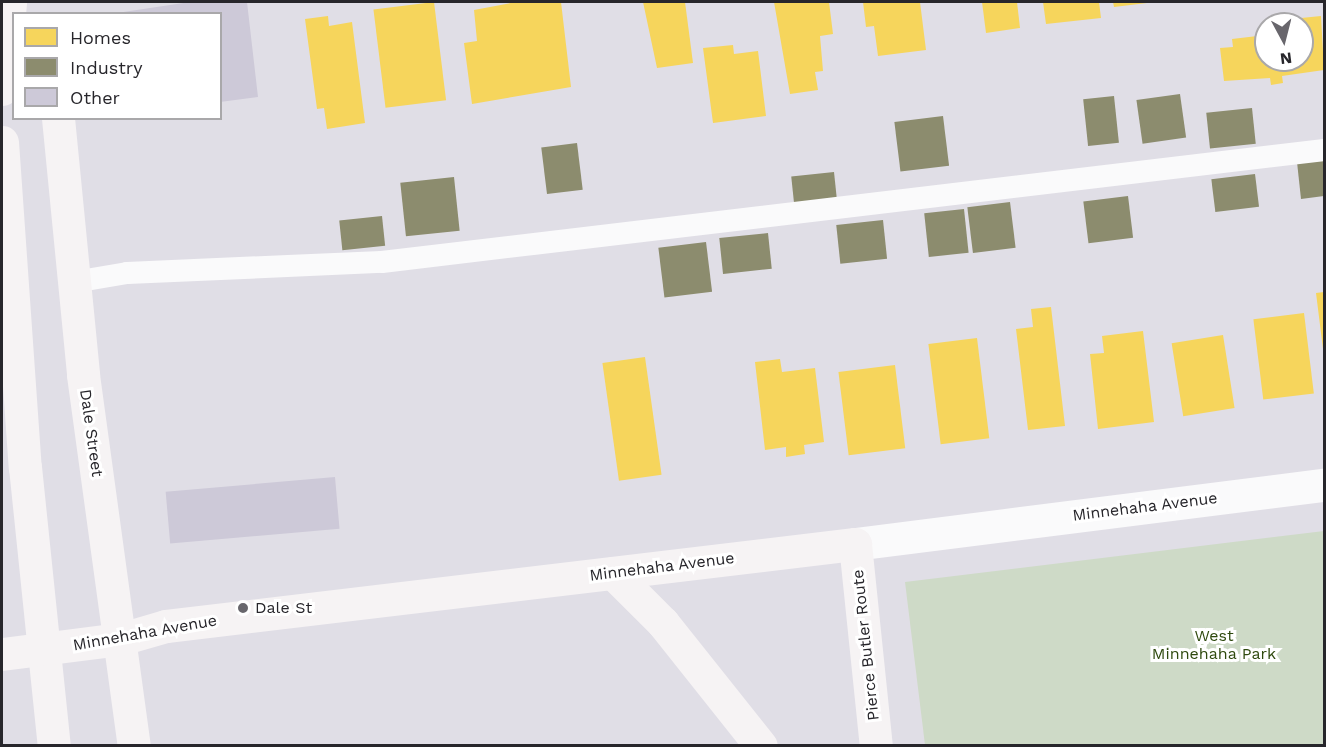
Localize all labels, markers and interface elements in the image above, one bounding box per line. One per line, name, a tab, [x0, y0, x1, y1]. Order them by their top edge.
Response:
legend	[12, 12, 222, 120]
north arrow	[1254, 12, 1314, 72]
text: Homes	[70, 27, 131, 48]
text: N	[1279, 48, 1293, 69]
text: Industry	[70, 57, 142, 78]
text: Other	[70, 87, 120, 108]
street label: Dale Street	[75, 388, 107, 478]
street label: Minnehaha Avenue	[1071, 489, 1219, 525]
street label: Minnehaha Avenue	[588, 549, 736, 585]
street label: Pierce Butler Route	[849, 568, 883, 722]
place label: Dale St	[255, 598, 312, 618]
marker: Dale St	[236, 601, 250, 615]
street label: Minnehaha Avenue	[71, 611, 219, 655]
park label: West Minnehaha Park	[1152, 626, 1276, 664]

